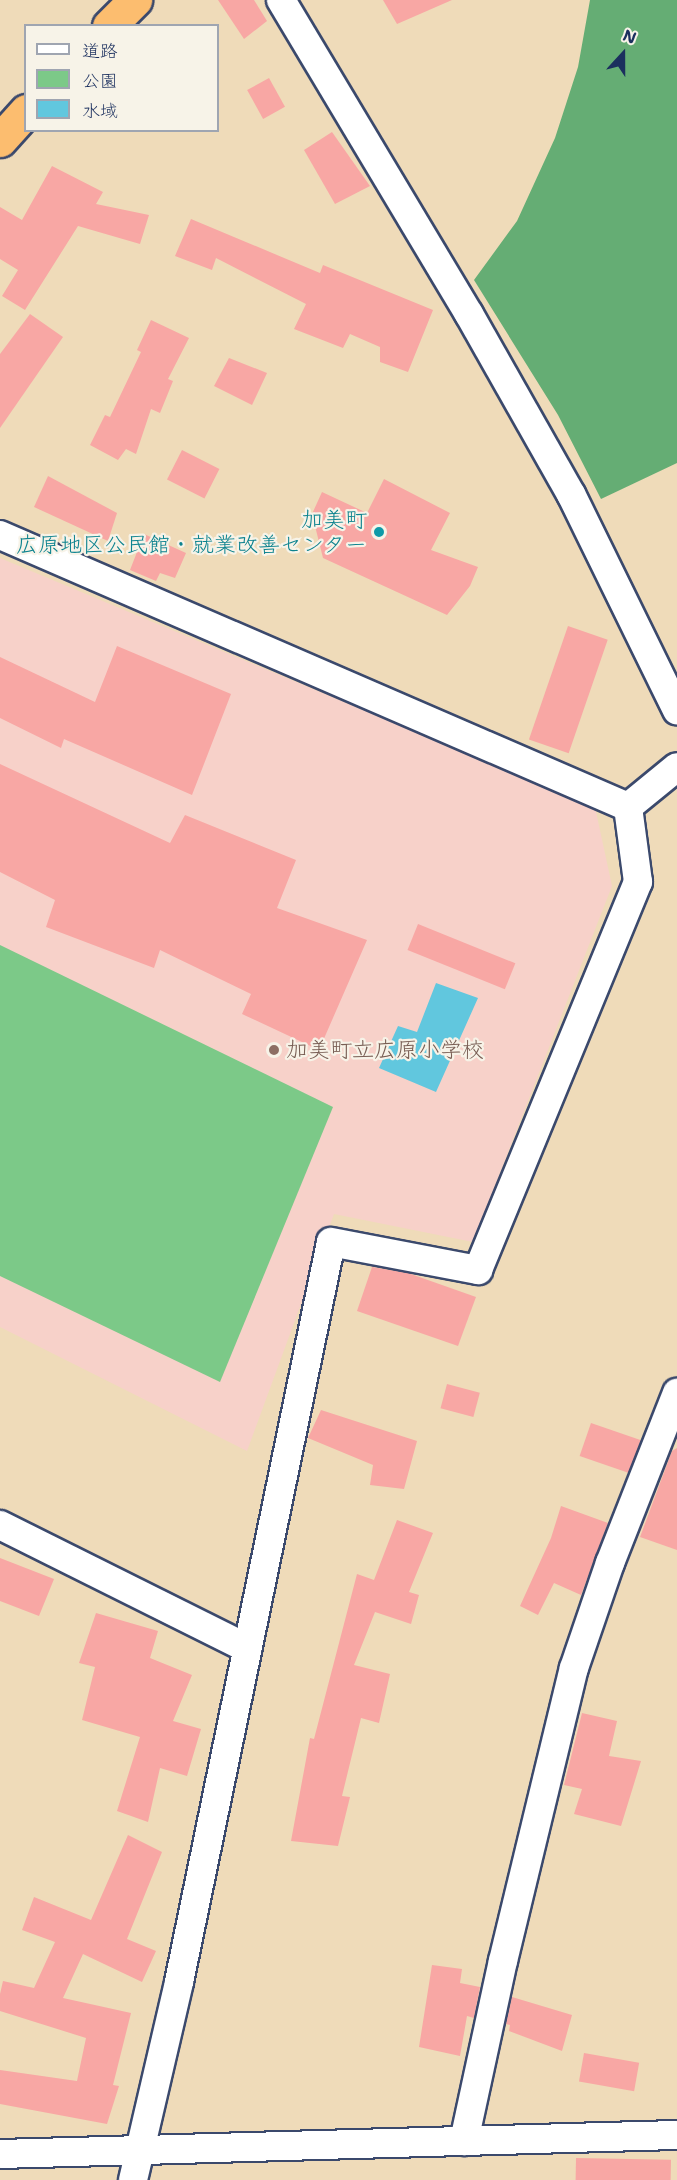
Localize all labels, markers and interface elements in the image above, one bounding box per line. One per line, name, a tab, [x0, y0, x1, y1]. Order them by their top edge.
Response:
legend	[24, 24, 219, 132]
north arrow	[593, 24, 653, 84]
text: N	[620, 25, 639, 49]
text: 道路	[82, 39, 118, 63]
text: 公園	[82, 69, 118, 93]
text: 水域	[82, 99, 118, 123]
place label: 加美町 広原地区公民館・就業改善センター	[15, 506, 367, 558]
marker: 加美町 広原地区公民館・就業改善センター	[372, 525, 386, 539]
place label: 加美町立広原小学校	[286, 1037, 484, 1063]
marker: 加美町立広原小学校	[267, 1043, 281, 1057]

